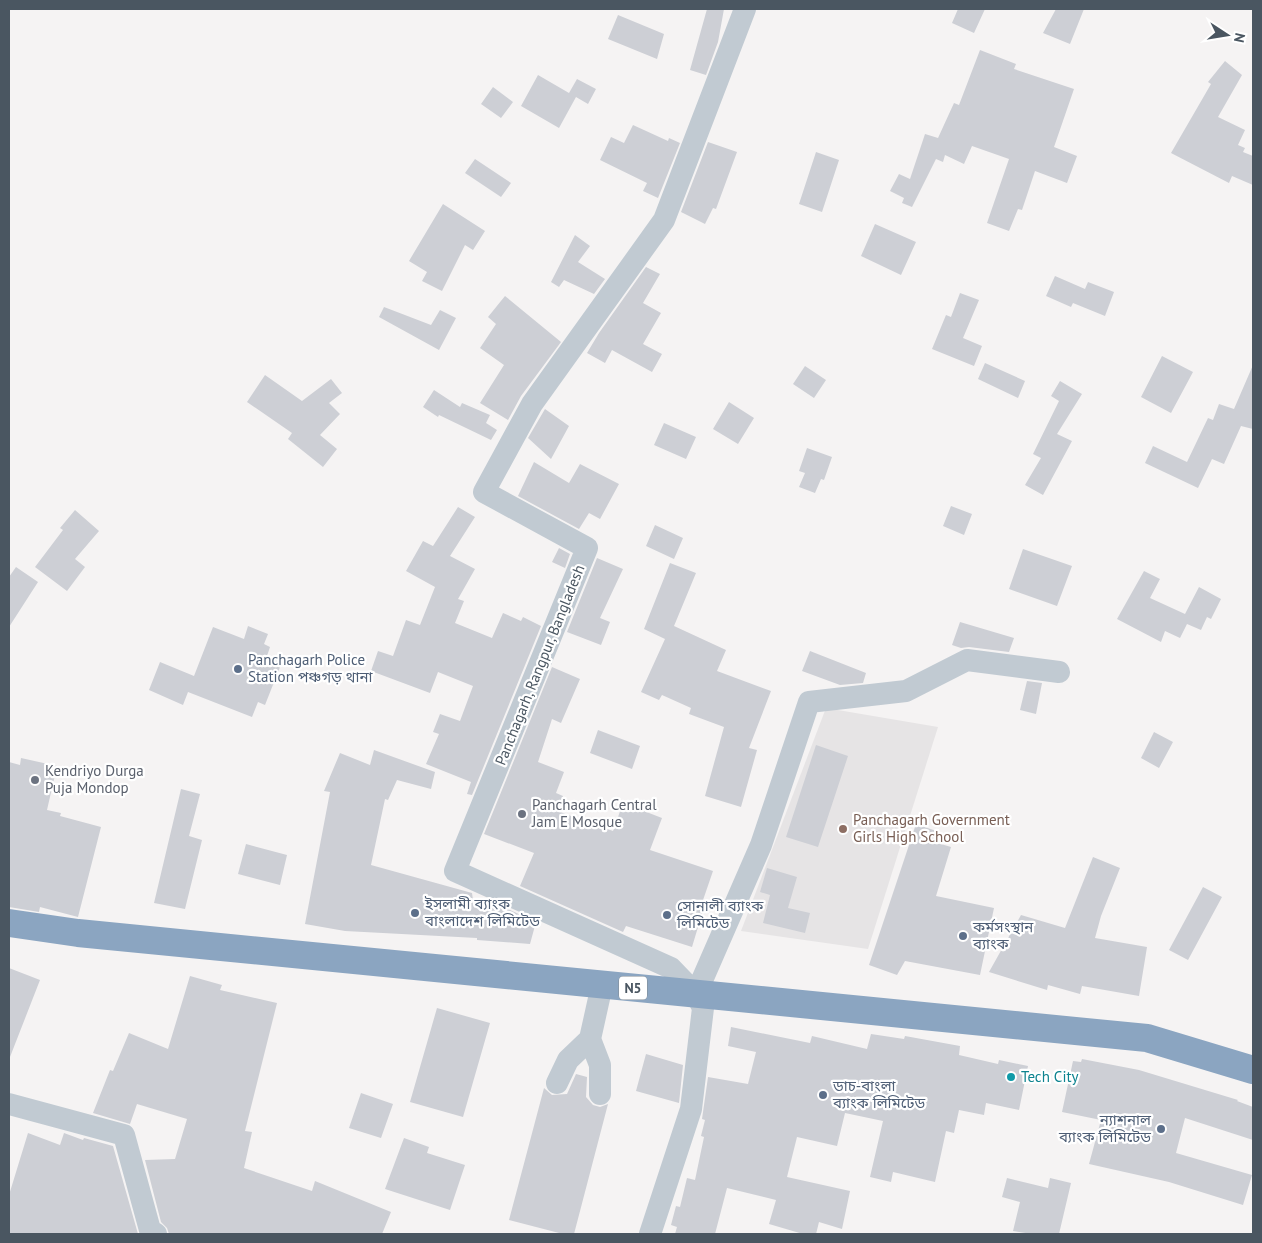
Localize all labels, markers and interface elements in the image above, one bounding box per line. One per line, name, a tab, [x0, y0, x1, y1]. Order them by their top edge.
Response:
north arrow	[1202, 10, 1252, 60]
text: N	[1230, 31, 1249, 44]
street label: Panchagarh, Rangpur, Bangladesh	[491, 562, 589, 768]
place label: Panchagarh Police Station পঞ্চগড় থানা	[248, 650, 373, 686]
marker: Panchagarh Police Station পঞ্চগড় থানা	[232, 663, 244, 675]
place label: Kendriyo Durga Puja Mondop	[45, 761, 144, 797]
marker: Kendriyo Durga Puja Mondop	[29, 774, 41, 786]
place label: Panchagarh Central Jam E Mosque	[531, 795, 657, 831]
marker: Panchagarh Central Jam E Mosque	[516, 808, 528, 820]
place label: Panchagarh Government Girls High School	[853, 810, 1010, 846]
marker: Panchagarh Government Girls High School	[837, 823, 849, 835]
place label: ইসলামী ব্যাংক বাংলাদেশ লিমিটেড	[424, 894, 540, 930]
place label: সোনালী ব্যাংক লিমিটেড	[676, 896, 764, 932]
marker: ইসলামী ব্যাংক বাংলাদেশ লিমিটেড	[409, 907, 421, 919]
marker: সোনালী ব্যাংক লিমিটেড	[661, 909, 673, 921]
place label: কর্মসংস্থান ব্যাংক	[972, 917, 1034, 953]
marker: কর্মসংস্থান ব্যাংক	[957, 930, 969, 942]
road number: N5	[619, 976, 647, 1000]
place label: Tech City	[1021, 1067, 1079, 1086]
marker: Tech City	[1005, 1071, 1017, 1083]
place label: ডাচ-বাংলা ব্যাংক লিমিটেড	[832, 1076, 925, 1112]
marker: ডাচ-বাংলা ব্যাংক লিমিটেড	[817, 1089, 829, 1101]
place label: ন্যাশনাল ব্যাংক লিমিটেড	[1058, 1110, 1152, 1146]
marker: ন্যাশনাল ব্যাংক লিমিটেড	[1155, 1123, 1167, 1135]

